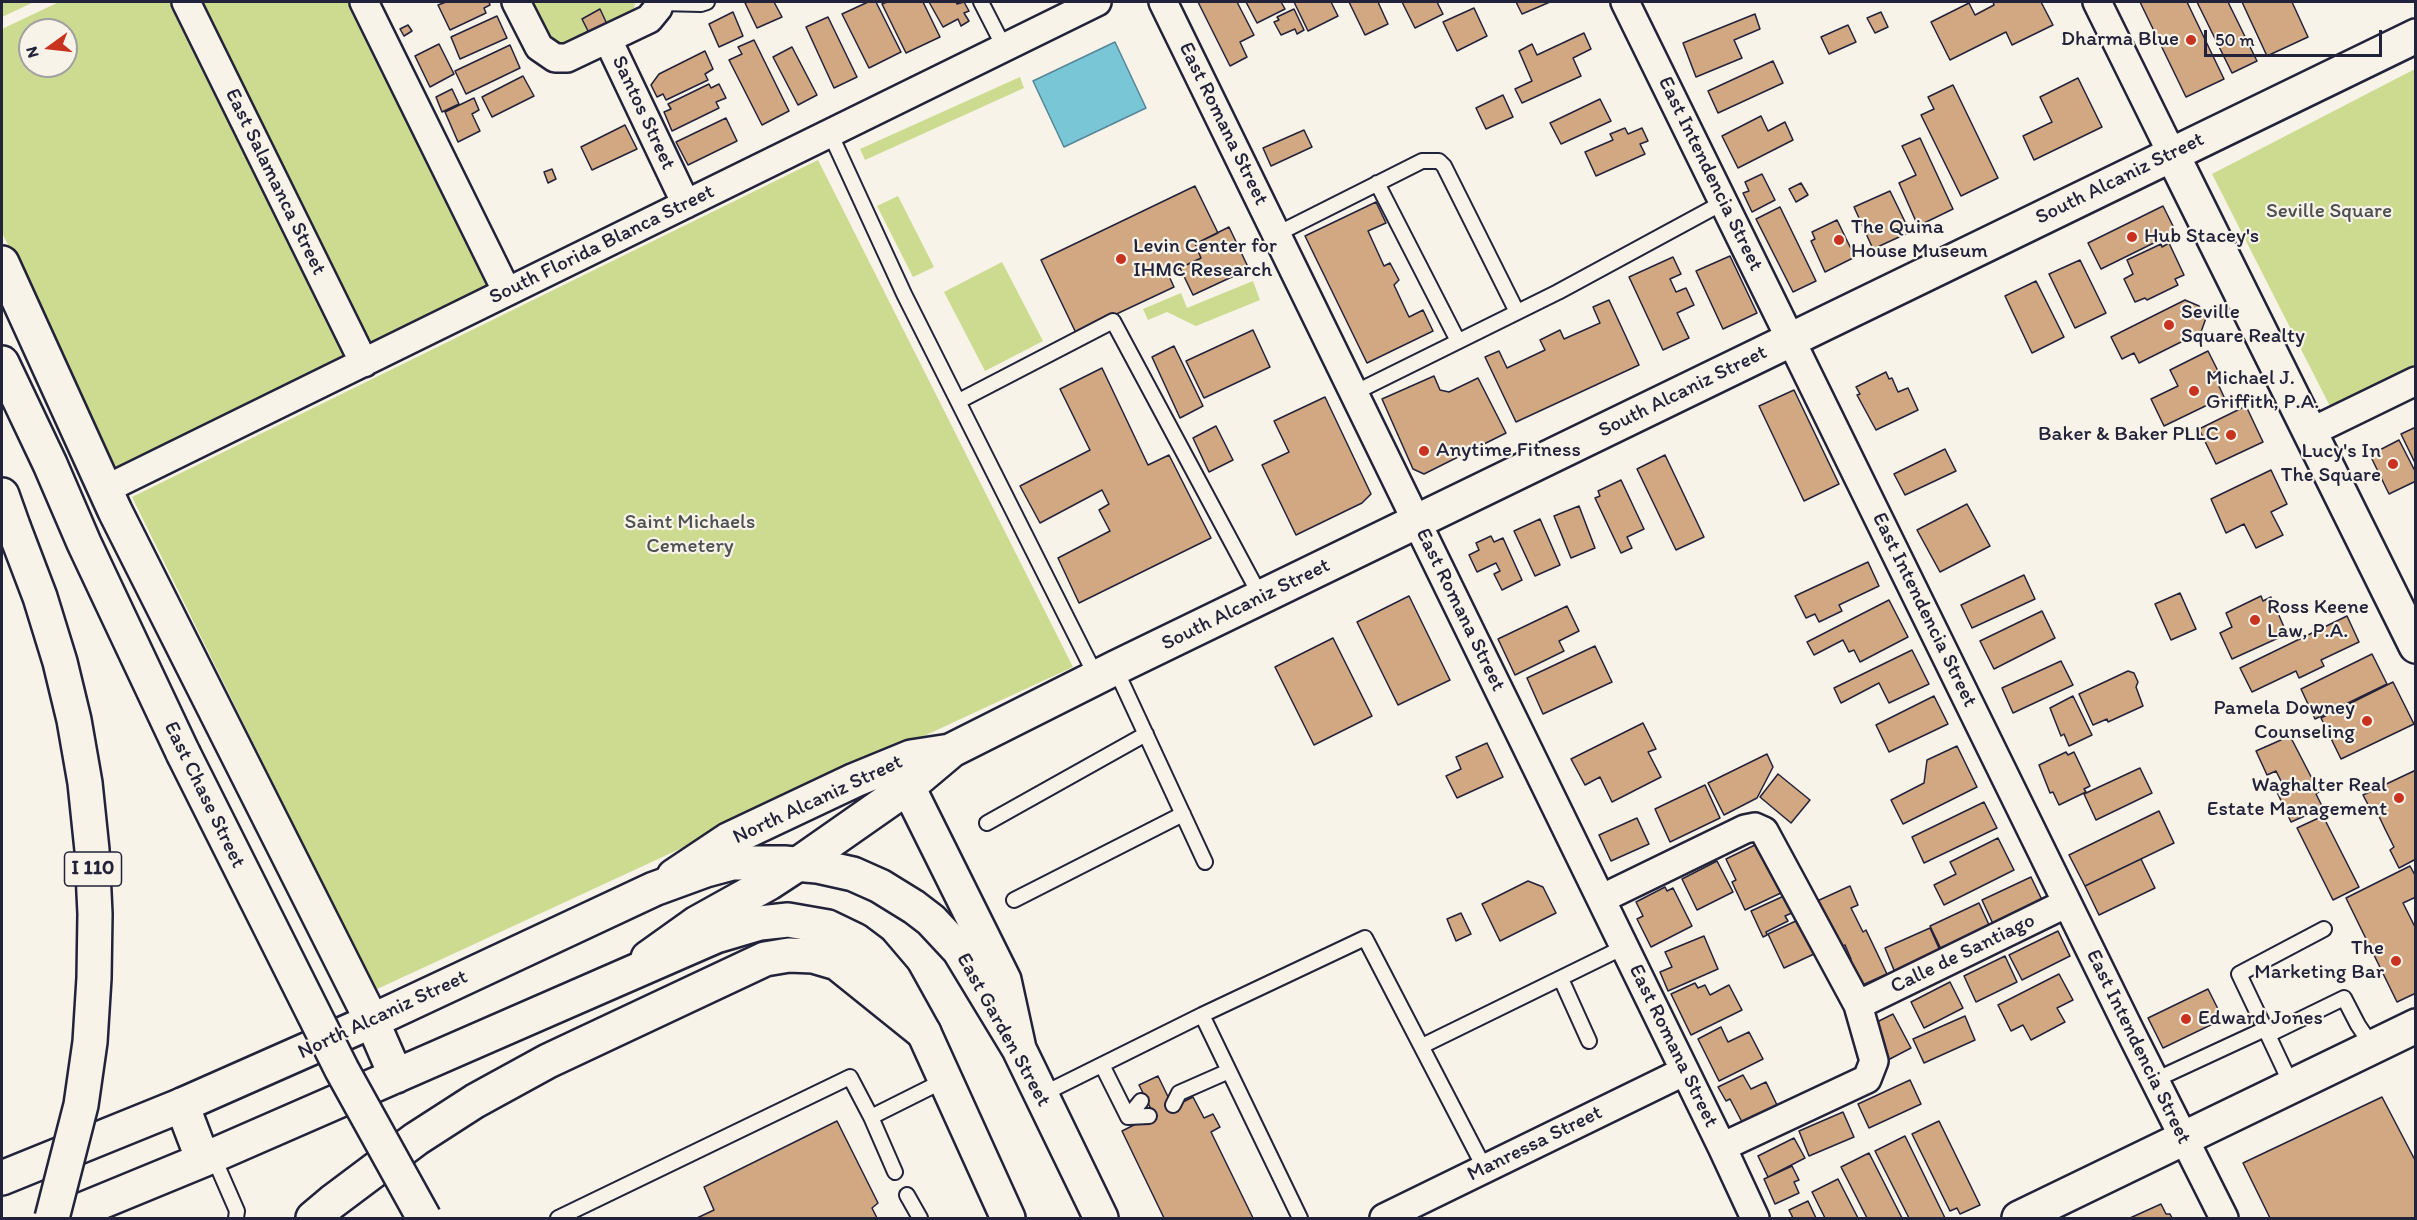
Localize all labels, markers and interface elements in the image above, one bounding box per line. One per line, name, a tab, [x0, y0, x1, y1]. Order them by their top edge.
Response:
north arrow	[18, 18, 78, 78]
scale bar	[2207, 18, 2386, 56]
place label: Dharma Blue	[2061, 27, 2179, 53]
text: 50 m	[2215, 29, 2255, 51]
marker: Dharma Blue	[2184, 33, 2198, 47]
street label: East Romana Street	[1173, 38, 1273, 210]
text: N	[21, 45, 43, 60]
street label: Santos Street	[606, 52, 680, 174]
street label: East Intendencia Street	[1652, 73, 1768, 275]
street label: East Salamanca Street	[219, 85, 331, 279]
street label: South Alcaniz Street	[2032, 127, 2208, 231]
street label: South Florida Blanca Street	[485, 179, 719, 311]
park label: Seville Square	[2266, 199, 2392, 225]
place label: The Quina House Museum	[1851, 215, 1988, 265]
place label: Hub Stacey's	[2144, 224, 2259, 250]
marker: Hub Stacey's	[2125, 230, 2139, 244]
marker: The Quina House Museum	[1832, 233, 1846, 247]
place label: Levin Center for IHMC Research	[1133, 234, 1277, 284]
marker: Levin Center for IHMC Research	[1114, 252, 1128, 266]
place label: Seville Square Realty	[2181, 300, 2305, 350]
marker: Seville Square Realty	[2162, 318, 2176, 332]
street label: South Alcaniz Street	[1595, 340, 1771, 444]
place label: Michael J. Griffith, P.A.	[2206, 366, 2319, 416]
marker: Michael J. Griffith, P.A.	[2187, 384, 2201, 398]
place label: Baker & Baker PLLC	[2038, 422, 2219, 448]
marker: Baker & Baker PLLC	[2224, 428, 2238, 442]
place label: Anytime Fitness	[1436, 438, 1581, 464]
place label: Lucy's In The Square	[2281, 439, 2381, 489]
marker: Anytime Fitness	[1417, 444, 1431, 458]
marker: Lucy's In The Square	[2386, 457, 2400, 471]
street label: East Intendencia Street	[1866, 509, 1982, 711]
park label: Saint Michaels Cemetery	[625, 510, 755, 560]
street label: East Romana Street	[1410, 524, 1510, 696]
street label: South Alcaniz Street	[1158, 553, 1334, 657]
place label: Ross Keene Law, P.A.	[2267, 595, 2369, 645]
marker: Ross Keene Law, P.A.	[2248, 613, 2262, 627]
place label: Pamela Downey Counseling	[2213, 696, 2355, 746]
marker: Pamela Downey Counseling	[2360, 714, 2374, 728]
street label: East Chase Street	[158, 718, 250, 872]
street label: North Alcaniz Street	[729, 750, 907, 850]
place label: Waghalter Real Estate Management	[2207, 773, 2387, 823]
marker: Waghalter Real Estate Management	[2392, 791, 2406, 805]
road number: I 110	[64, 852, 122, 886]
street label: Calle de Santiago	[1887, 908, 2039, 1000]
place label: The Marketing Bar	[2254, 936, 2384, 986]
street label: East Intendencia Street	[2080, 946, 2196, 1148]
street label: East Garden Street	[950, 949, 1056, 1111]
marker: The Marketing Bar	[2389, 954, 2403, 968]
street label: East Romana Street	[1623, 960, 1723, 1132]
street label: North Alcaniz Street	[294, 965, 472, 1065]
place label: Edward Jones	[2198, 1006, 2323, 1032]
marker: Edward Jones	[2179, 1012, 2193, 1026]
street label: Manressa Street	[1463, 1100, 1607, 1188]

